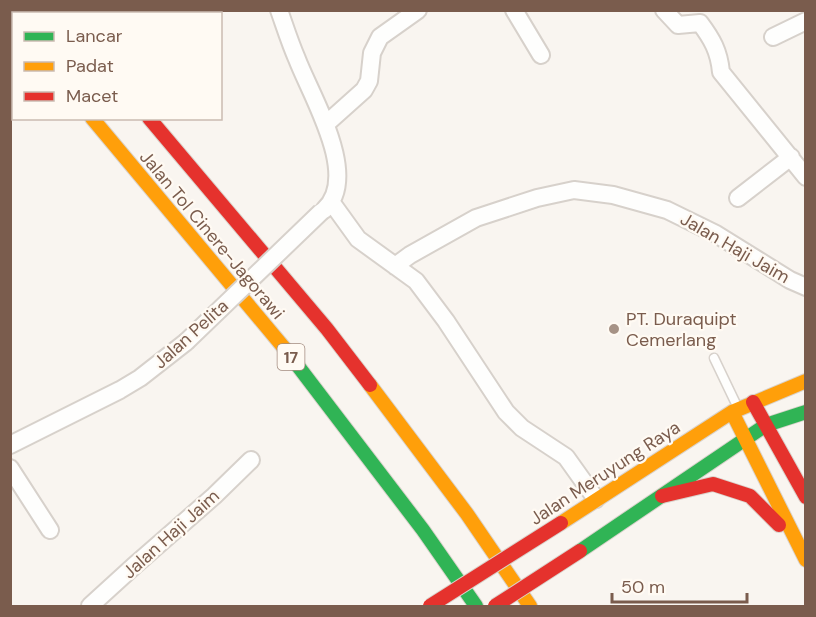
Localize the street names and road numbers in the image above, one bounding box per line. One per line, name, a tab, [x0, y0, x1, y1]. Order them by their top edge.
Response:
street label: Jalan Tol Cinere-Jagorawi	[134, 146, 290, 324]
street label: Jalan Haji Jaim	[676, 207, 794, 289]
street label: Jalan Pelita	[148, 294, 234, 374]
road number: 17	[278, 344, 304, 370]
street label: Jalan Meruyung Raya	[525, 415, 685, 531]
street label: Jalan Haji Jaim	[117, 484, 225, 584]

